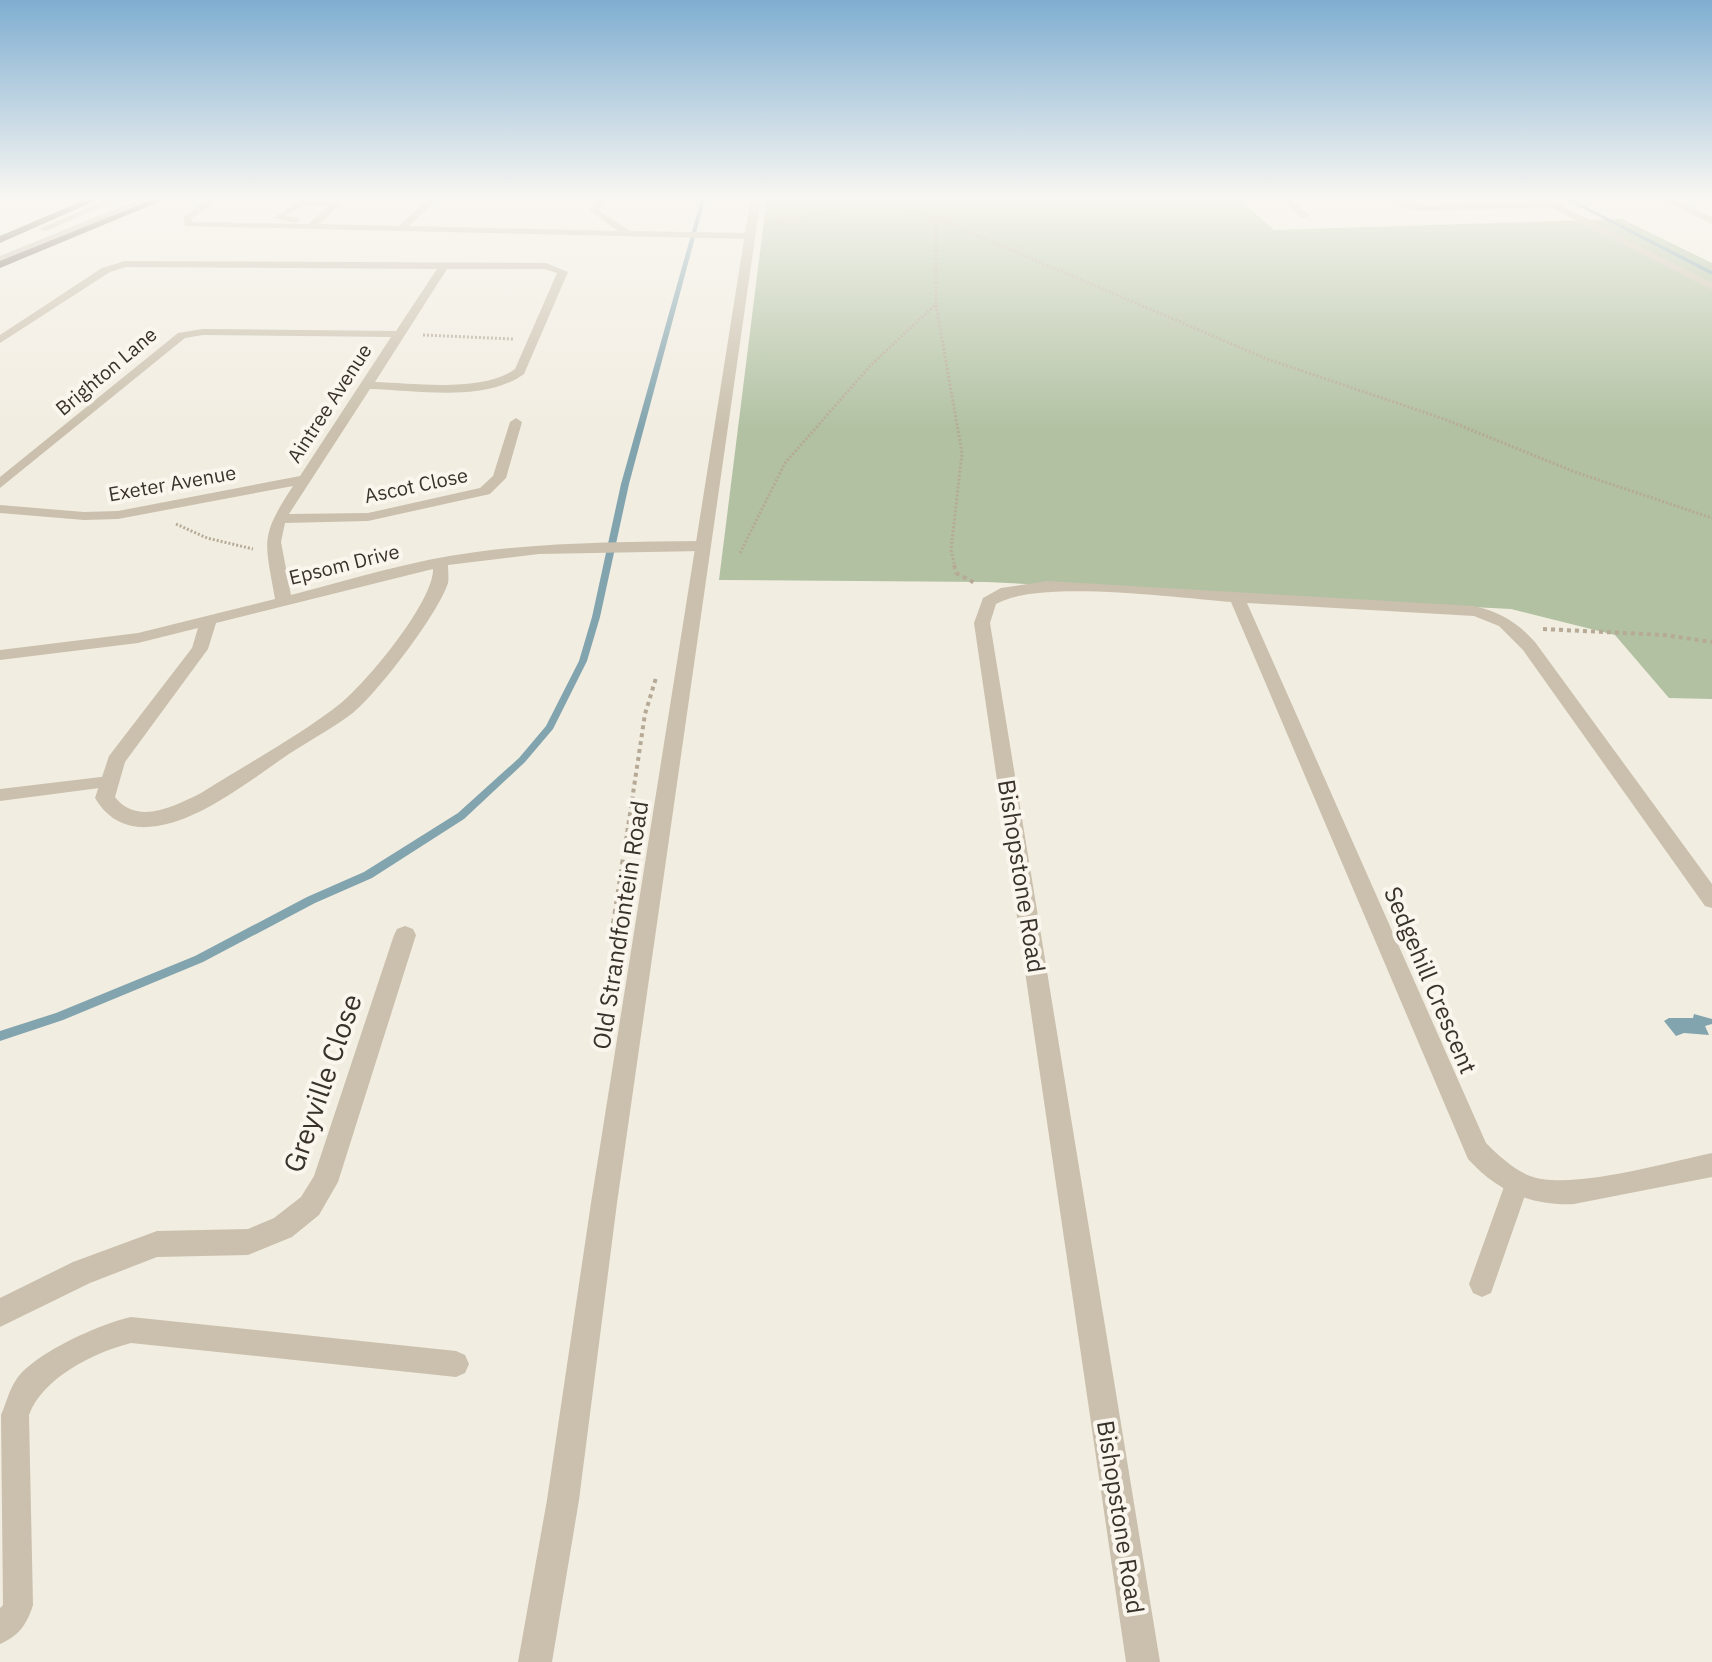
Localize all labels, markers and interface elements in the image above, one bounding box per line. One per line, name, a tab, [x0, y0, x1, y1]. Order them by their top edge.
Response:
street label: Brighton Lane	[50, 321, 162, 421]
street label: Aintree Avenue	[280, 338, 378, 468]
street label: Exeter Avenue	[106, 458, 238, 508]
street label: Ascot Close	[362, 461, 470, 509]
street label: Epsom Drive	[286, 537, 402, 591]
street label: Bishopstone Road	[991, 777, 1053, 975]
street label: Old Strandfontein Road	[585, 798, 655, 1052]
street label: Sedgehill Crescent	[1377, 881, 1485, 1079]
street label: Greyville Close	[274, 989, 370, 1177]
street label: Bishopstone Road	[1090, 1418, 1152, 1616]

